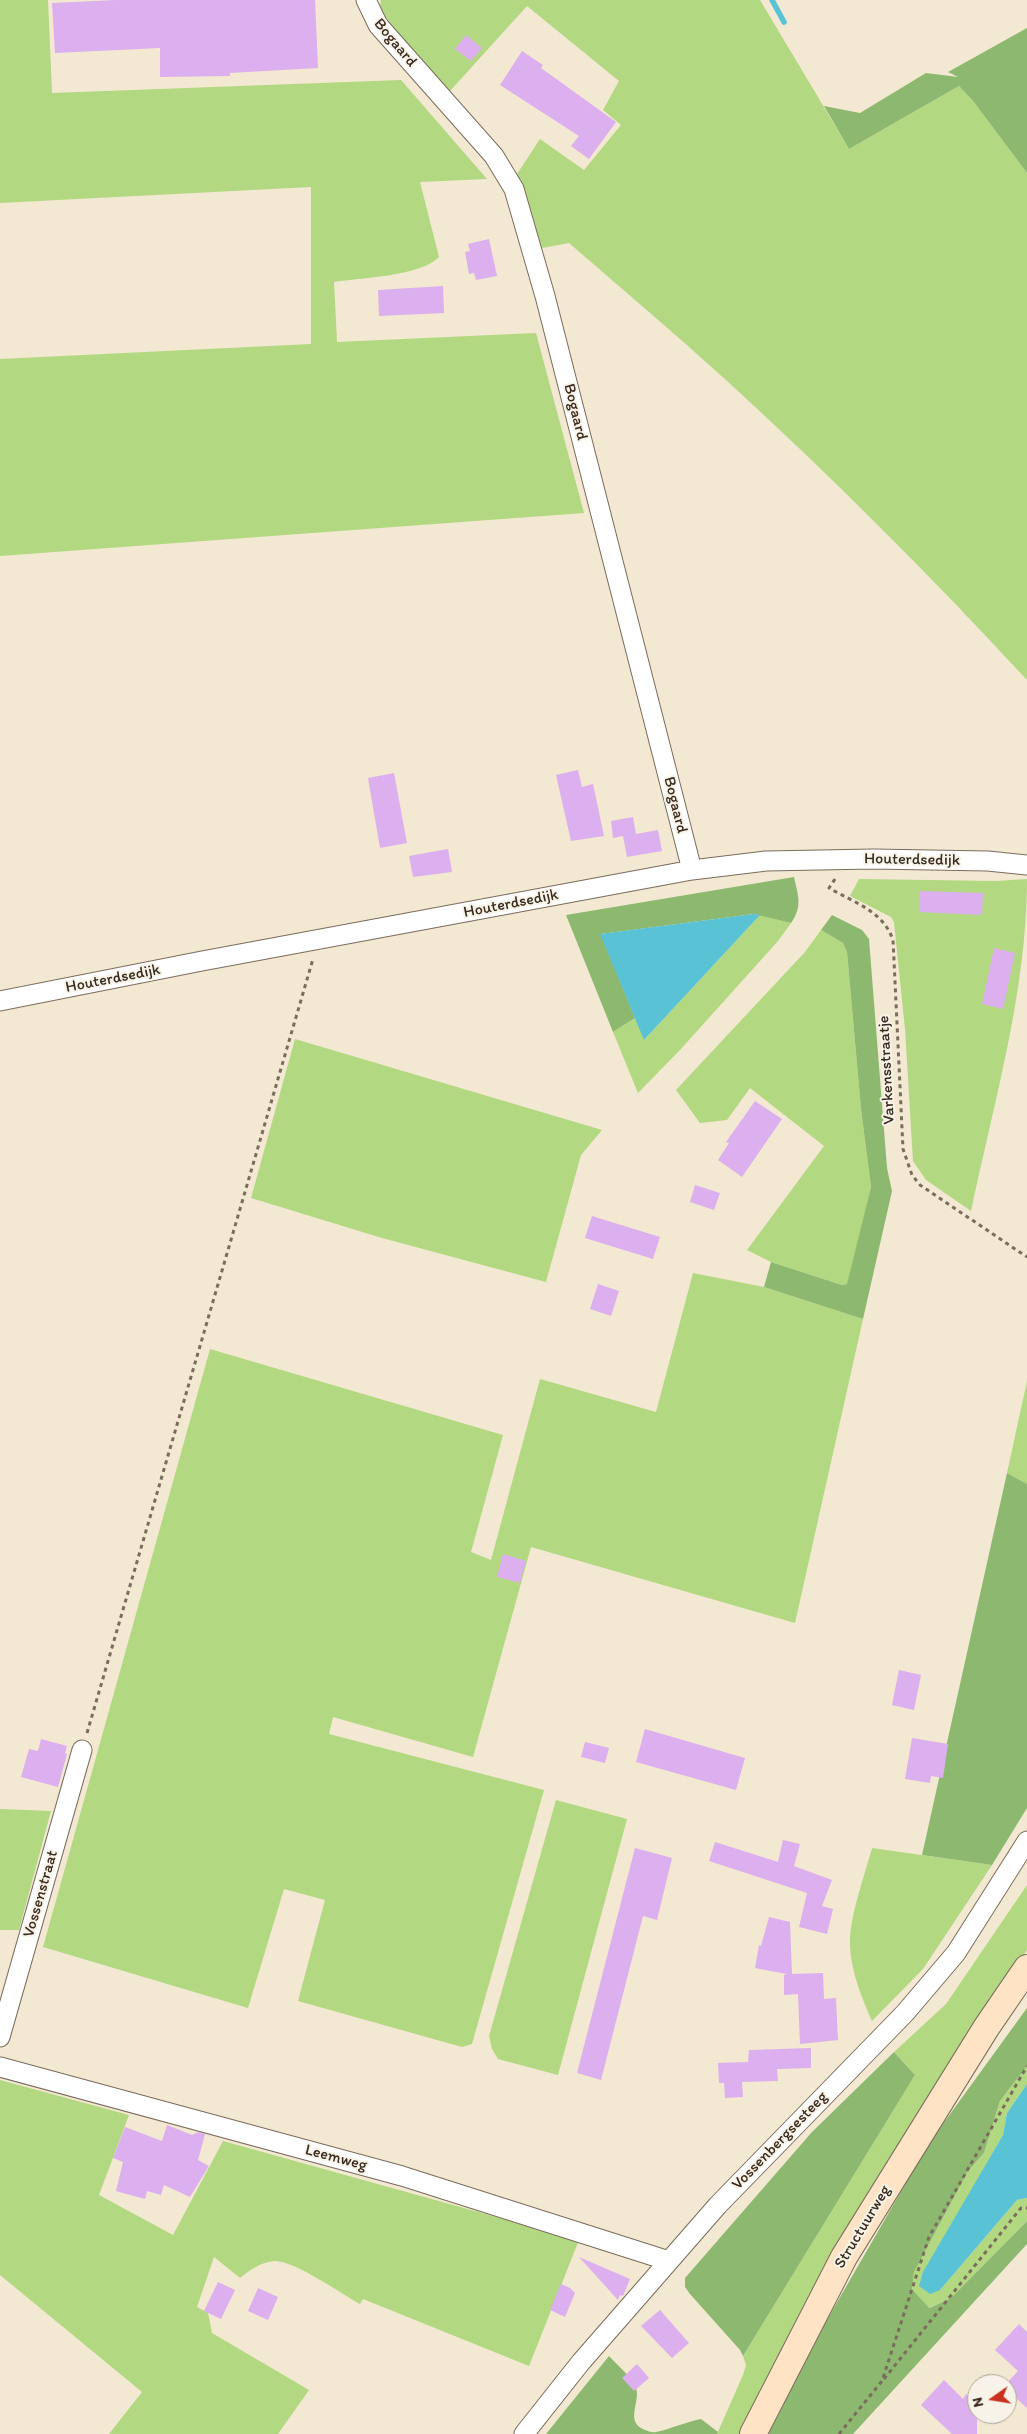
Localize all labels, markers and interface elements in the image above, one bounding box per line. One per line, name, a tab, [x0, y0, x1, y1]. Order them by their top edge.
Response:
street label: Bogaard	[369, 15, 421, 71]
street label: Bogaard	[559, 382, 591, 442]
street label: Bogaard	[659, 775, 691, 835]
street label: Houterdsedijk	[864, 850, 960, 870]
street label: Houterdsedijk	[462, 885, 560, 923]
street label: Houterdsedijk	[64, 960, 162, 998]
street label: Varkensstraatje	[875, 1015, 899, 1125]
street label: Vossenstraat	[19, 1848, 63, 1940]
street label: Vossenbergsesteeg	[728, 2088, 832, 2194]
street label: Leemweg	[303, 2140, 369, 2176]
street label: Structuurweg	[831, 2182, 895, 2272]
north arrow	[967, 2374, 1017, 2424]
text: N	[969, 2396, 987, 2409]

